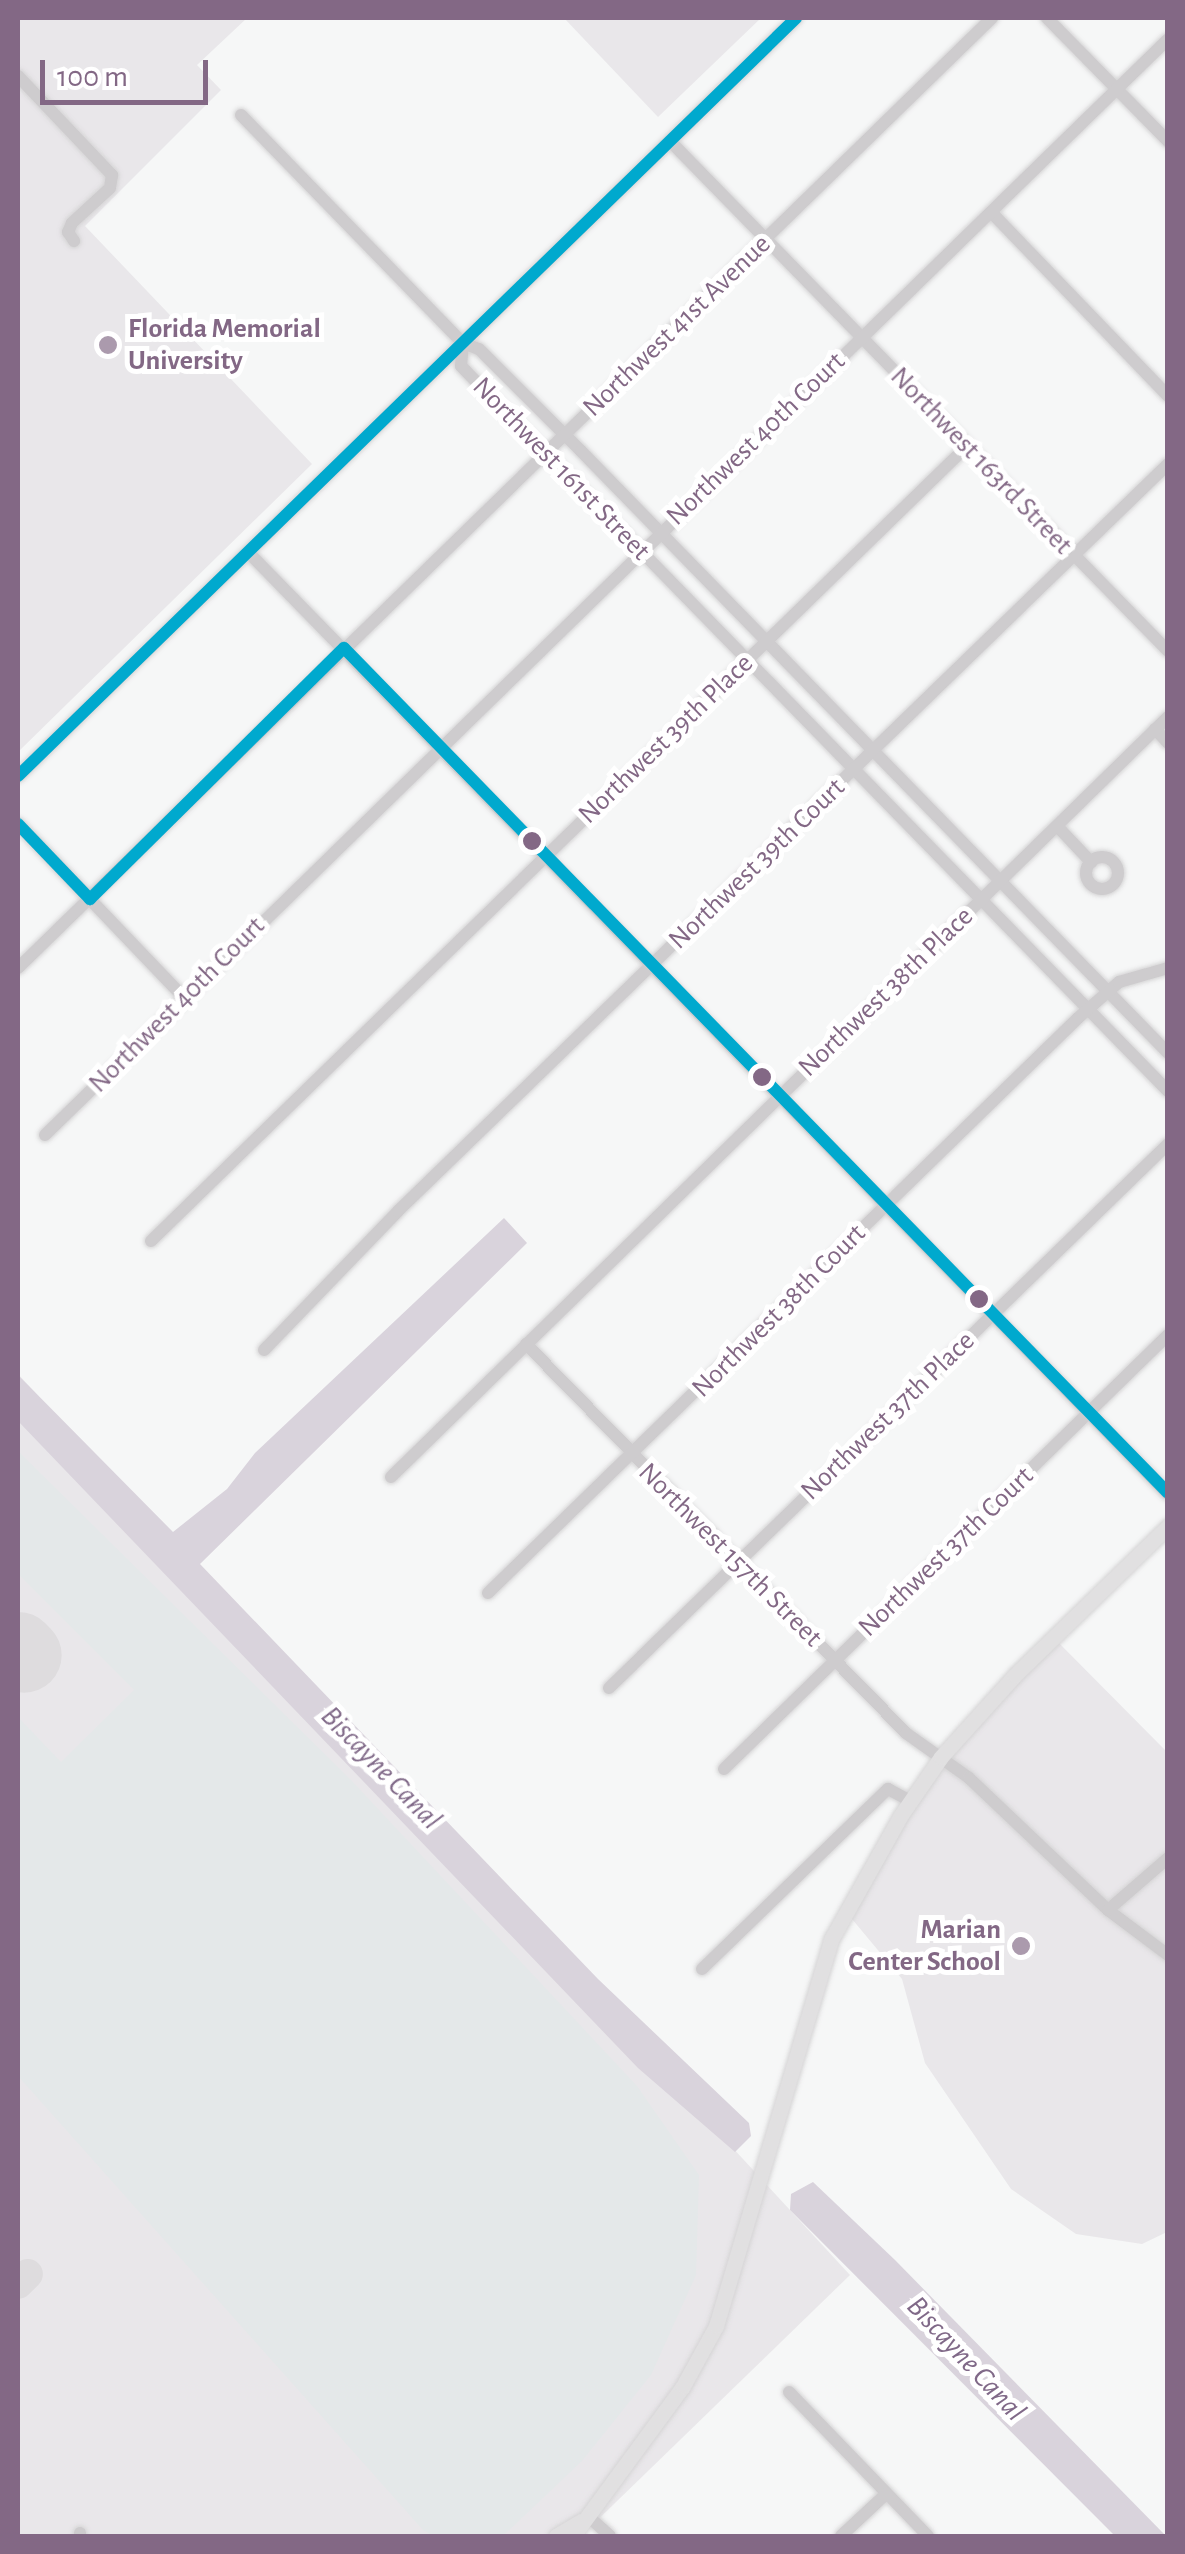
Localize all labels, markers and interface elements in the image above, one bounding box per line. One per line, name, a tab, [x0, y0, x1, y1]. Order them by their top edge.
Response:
scale bar	[45, 40, 212, 102]
text: 100 m	[57, 62, 128, 92]
street label: Northwest 41st Avenue	[576, 228, 778, 424]
place label: Florida Memorial University	[128, 312, 321, 378]
marker: Florida Memorial University	[97, 334, 119, 356]
street label: Northwest 40th Court	[660, 345, 852, 533]
street label: Northwest 163rd Street	[883, 360, 1079, 562]
street label: Northwest 161st Street	[465, 370, 657, 568]
street label: Northwest 39th Place	[572, 647, 760, 831]
street label: Northwest 39th Court	[662, 771, 852, 957]
unlabelled marker	[522, 831, 542, 851]
street label: Northwest 38th Place	[791, 900, 981, 1084]
street label: Northwest 40th Court	[82, 910, 272, 1100]
unlabelled marker	[752, 1067, 772, 1087]
street label: Northwest 38th Court	[685, 1217, 873, 1405]
unlabelled marker	[969, 1289, 989, 1309]
street label: Northwest 37th Place	[794, 1324, 982, 1508]
street label: Northwest 157th Street	[631, 1456, 829, 1654]
street label: Northwest 37th Court	[851, 1460, 1041, 1644]
water label: Biscayne Canal	[313, 1699, 449, 1837]
place label: Marian Center School	[848, 1913, 1001, 1979]
marker: Marian Center School	[1010, 1935, 1032, 1957]
water label: Biscayne Canal	[899, 2289, 1033, 2429]

